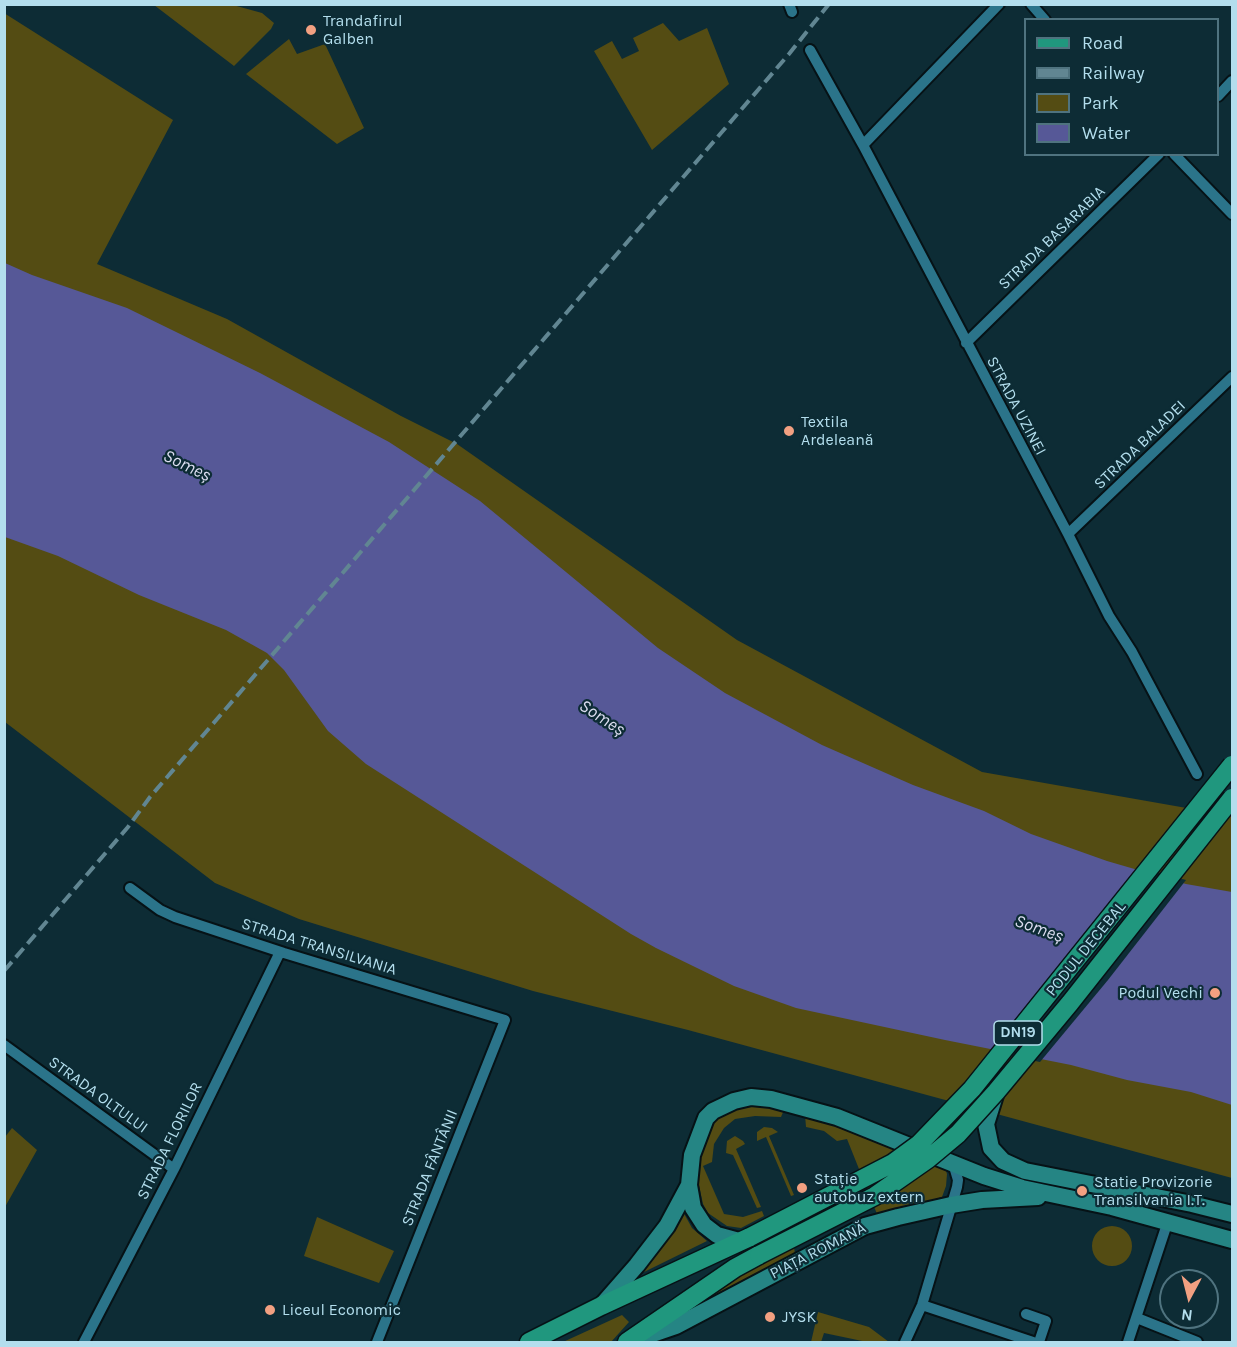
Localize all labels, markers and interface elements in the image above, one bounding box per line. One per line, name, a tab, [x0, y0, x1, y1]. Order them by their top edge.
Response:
place label: Trandafirul Galben	[323, 11, 403, 49]
legend	[1024, 18, 1219, 156]
marker: Trandafirul Galben	[304, 23, 318, 37]
text: Road	[1082, 32, 1123, 54]
text: Railway	[1082, 62, 1145, 84]
text: Park	[1082, 92, 1119, 114]
text: Water	[1082, 122, 1130, 144]
street label: STRADA BASARABIA	[995, 182, 1109, 294]
street label: STRADA UZINEI	[982, 353, 1050, 459]
street label: STRADA BALADEI	[1090, 396, 1190, 494]
place label: Textila Ardeleană	[801, 412, 874, 450]
marker: Textila Ardeleană	[782, 424, 796, 438]
water label: Someș	[160, 445, 214, 487]
water label: Someș	[575, 695, 629, 741]
street label: PODUL DECEBAL	[1042, 898, 1130, 1000]
water label: Someș	[1012, 910, 1066, 948]
street label: STRADA TRANSILVANIA	[239, 914, 399, 980]
place label: Podul Vechi	[1119, 983, 1203, 1003]
marker: Podul Vechi	[1208, 986, 1222, 1000]
road number: DN19	[994, 1021, 1042, 1045]
street label: STRADA OLTULUI	[45, 1053, 151, 1137]
street label: STRADA FLORILOR	[133, 1079, 207, 1203]
street label: STRADA FÂNTÂNII	[398, 1107, 462, 1229]
place label: Stație autobuz extern	[814, 1169, 924, 1207]
place label: Statie Provizorie Transilvania I.T.	[1094, 1172, 1213, 1210]
marker: Stație autobuz extern	[795, 1181, 809, 1195]
marker: Statie Provizorie Transilvania I.T.	[1075, 1184, 1089, 1198]
street label: PIAȚA ROMANĂ	[767, 1219, 869, 1283]
north arrow	[1159, 1269, 1219, 1329]
place label: Liceul Economic	[282, 1300, 401, 1320]
marker: Liceul Economic	[263, 1303, 277, 1317]
text: N	[1180, 1305, 1194, 1326]
place label: JYSK	[782, 1307, 816, 1327]
marker: JYSK	[763, 1310, 777, 1324]

